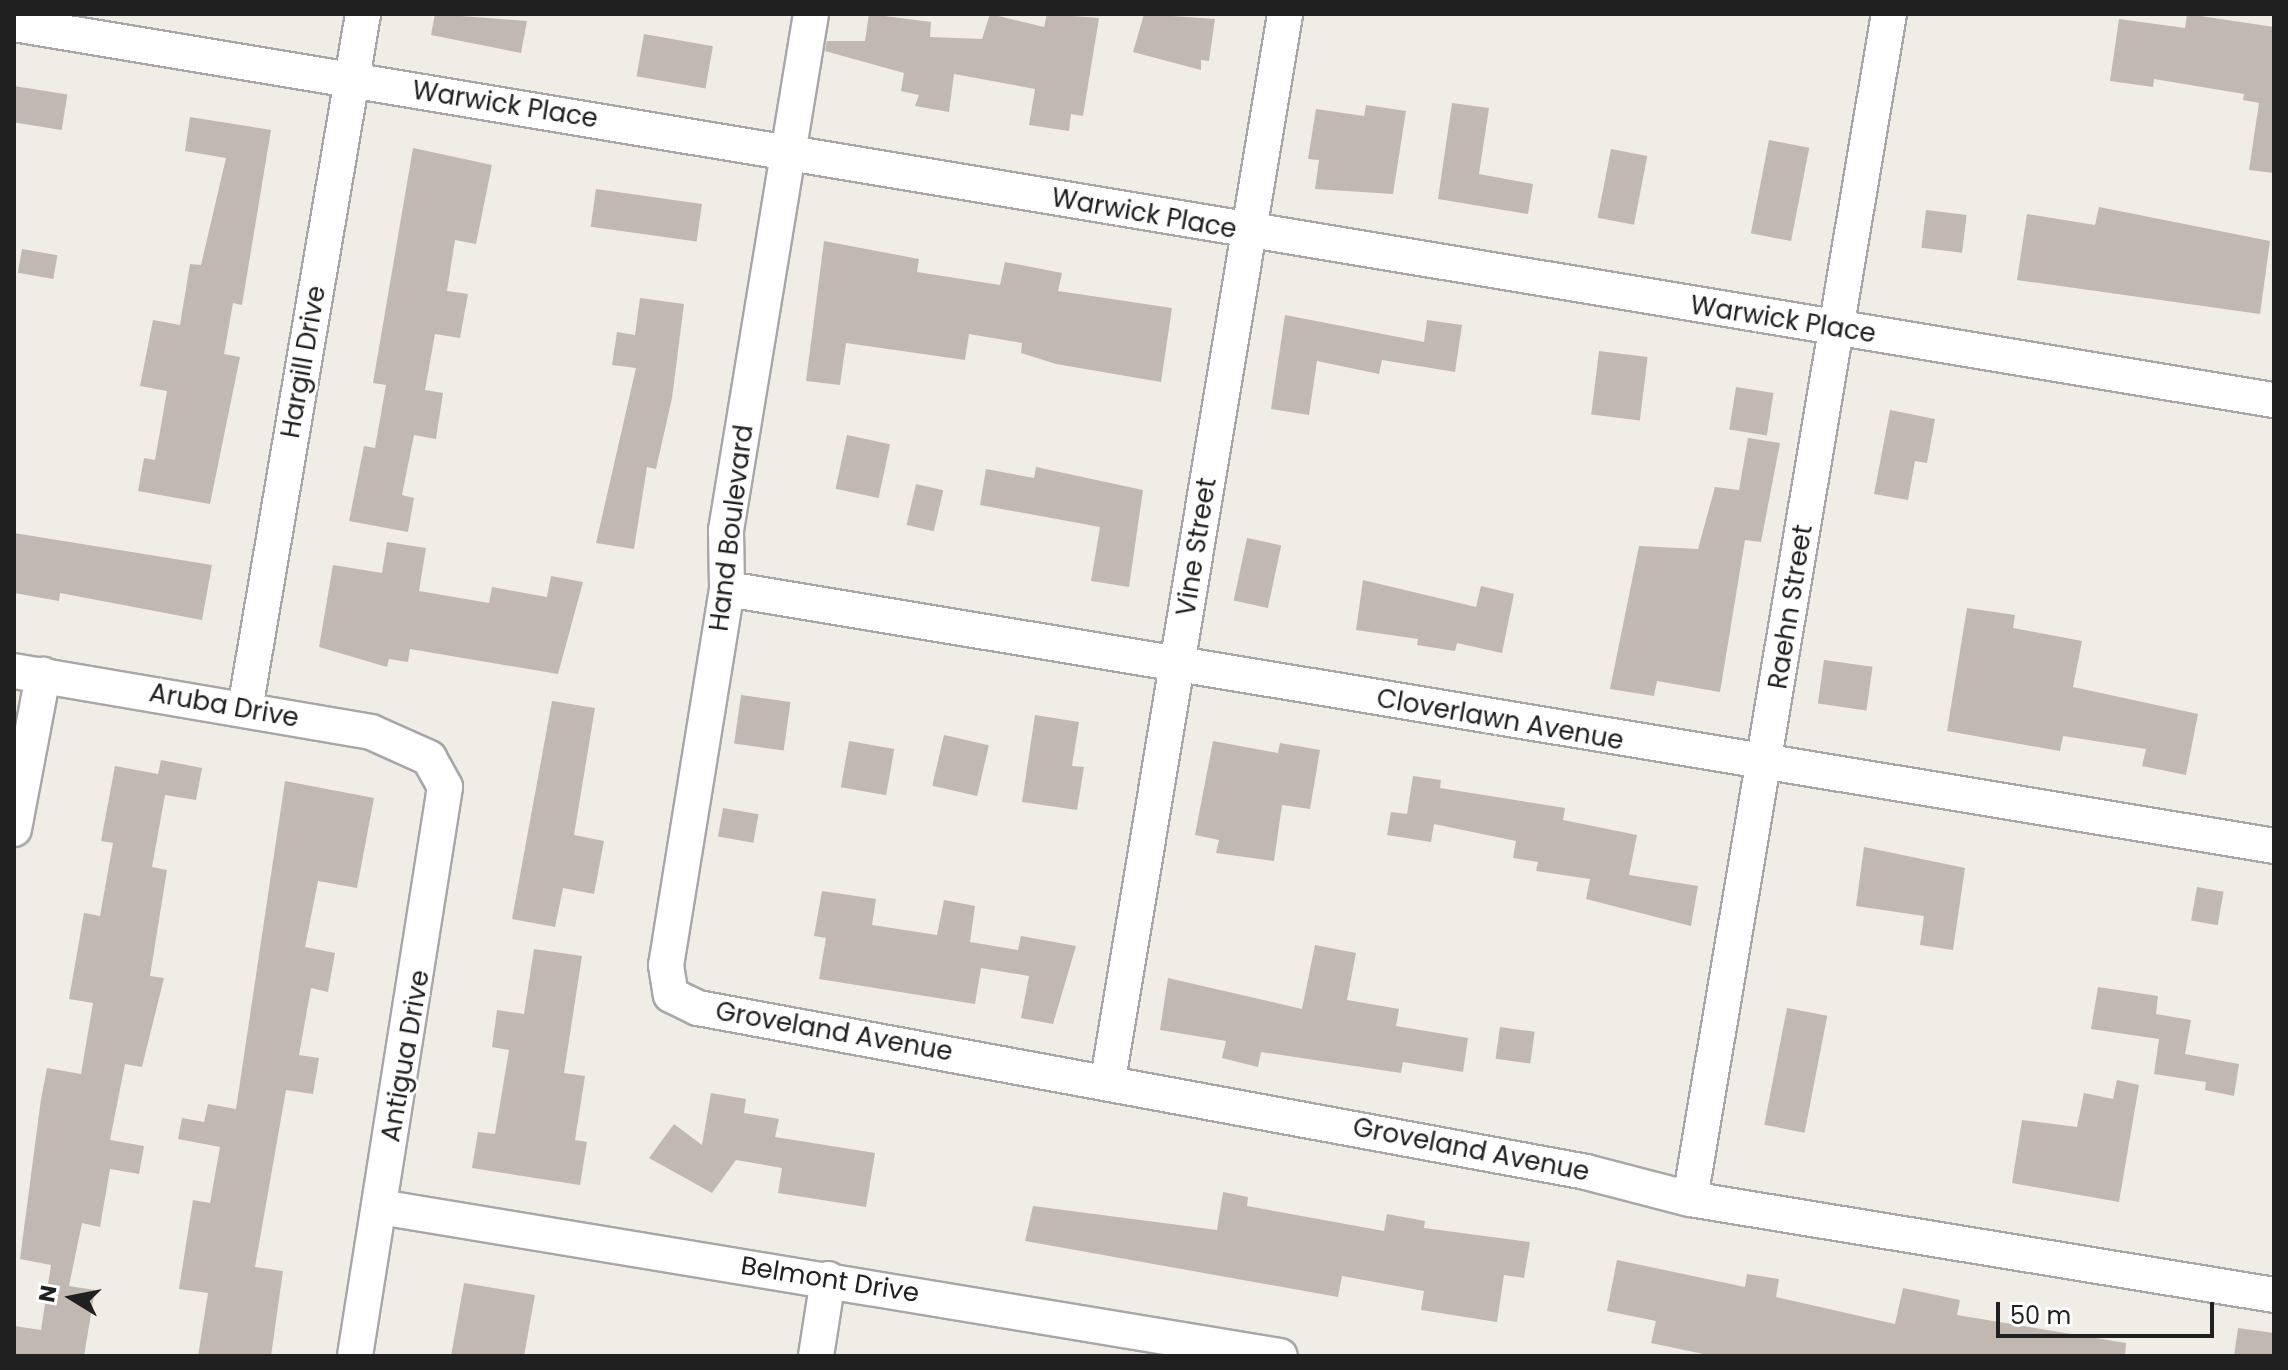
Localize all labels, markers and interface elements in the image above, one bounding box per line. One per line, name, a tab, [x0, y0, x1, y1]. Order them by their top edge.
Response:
street label: Warwick Place	[410, 75, 600, 135]
street label: Warwick Place	[1049, 182, 1239, 246]
street label: Hargill Drive	[275, 283, 333, 441]
street label: Warwick Place	[1688, 290, 1878, 350]
street label: Hand Boulevard	[704, 423, 760, 633]
street label: Vine Street	[1171, 476, 1223, 618]
street label: Raehn Street	[1763, 523, 1819, 691]
street label: Aruba Drive	[147, 678, 301, 734]
street label: Cloverlawn Avenue	[1374, 683, 1626, 757]
street label: Antigua Drive	[376, 968, 436, 1144]
street label: Groveland Avenue	[713, 996, 955, 1068]
street label: Groveland Avenue	[1350, 1112, 1592, 1188]
street label: Belmont Drive	[739, 1251, 921, 1309]
north arrow	[32, 1258, 112, 1338]
text: N	[31, 1283, 65, 1305]
scale bar	[2000, 1286, 2218, 1336]
text: 50 m	[2010, 1299, 2071, 1332]

